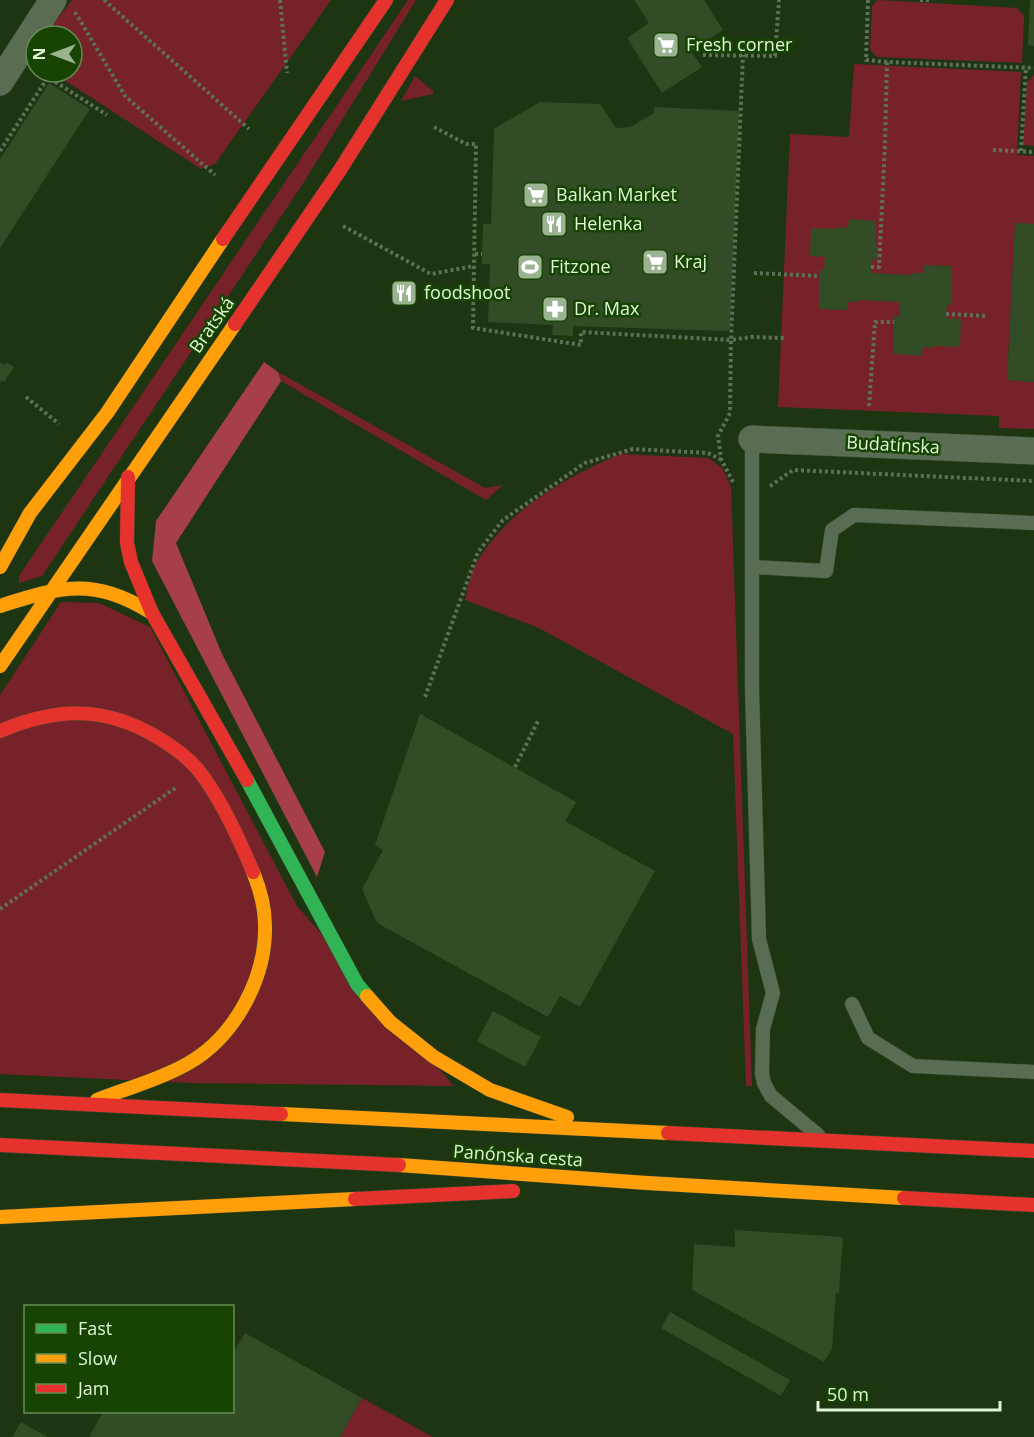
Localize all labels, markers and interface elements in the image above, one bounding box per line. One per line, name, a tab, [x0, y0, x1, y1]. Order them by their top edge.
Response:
north arrow	[24, 24, 84, 84]
supermarket icon: Fresh corner	[651, 30, 681, 60]
place label: Fresh corner	[686, 32, 793, 56]
text: N	[28, 47, 50, 61]
supermarket icon: Balkan Market	[521, 180, 551, 210]
place label: Balkan Market	[556, 182, 677, 206]
restaurant icon: Helenka	[539, 209, 569, 239]
place label: Helenka	[574, 211, 643, 235]
supermarket icon: Kraj	[640, 247, 670, 277]
place label: Kraj	[674, 249, 707, 273]
sports icon: Fitzone	[515, 252, 545, 282]
place label: Fitzone	[550, 254, 611, 278]
restaurant icon: foodshoot	[389, 278, 419, 308]
place label: foodshoot	[424, 280, 510, 304]
street label: Bratská	[183, 292, 239, 357]
pharmacy icon: Dr. Max	[540, 294, 570, 324]
place label: Dr. Max	[574, 296, 640, 320]
street label: Budatínska	[846, 430, 940, 458]
street label: Panónska cesta	[452, 1138, 584, 1172]
legend	[24, 1305, 234, 1413]
text: Fast	[78, 1316, 112, 1340]
text: Slow	[78, 1346, 117, 1370]
scale bar	[818, 1374, 1000, 1412]
text: Jam	[76, 1376, 110, 1400]
text: 50 m	[827, 1382, 869, 1406]

